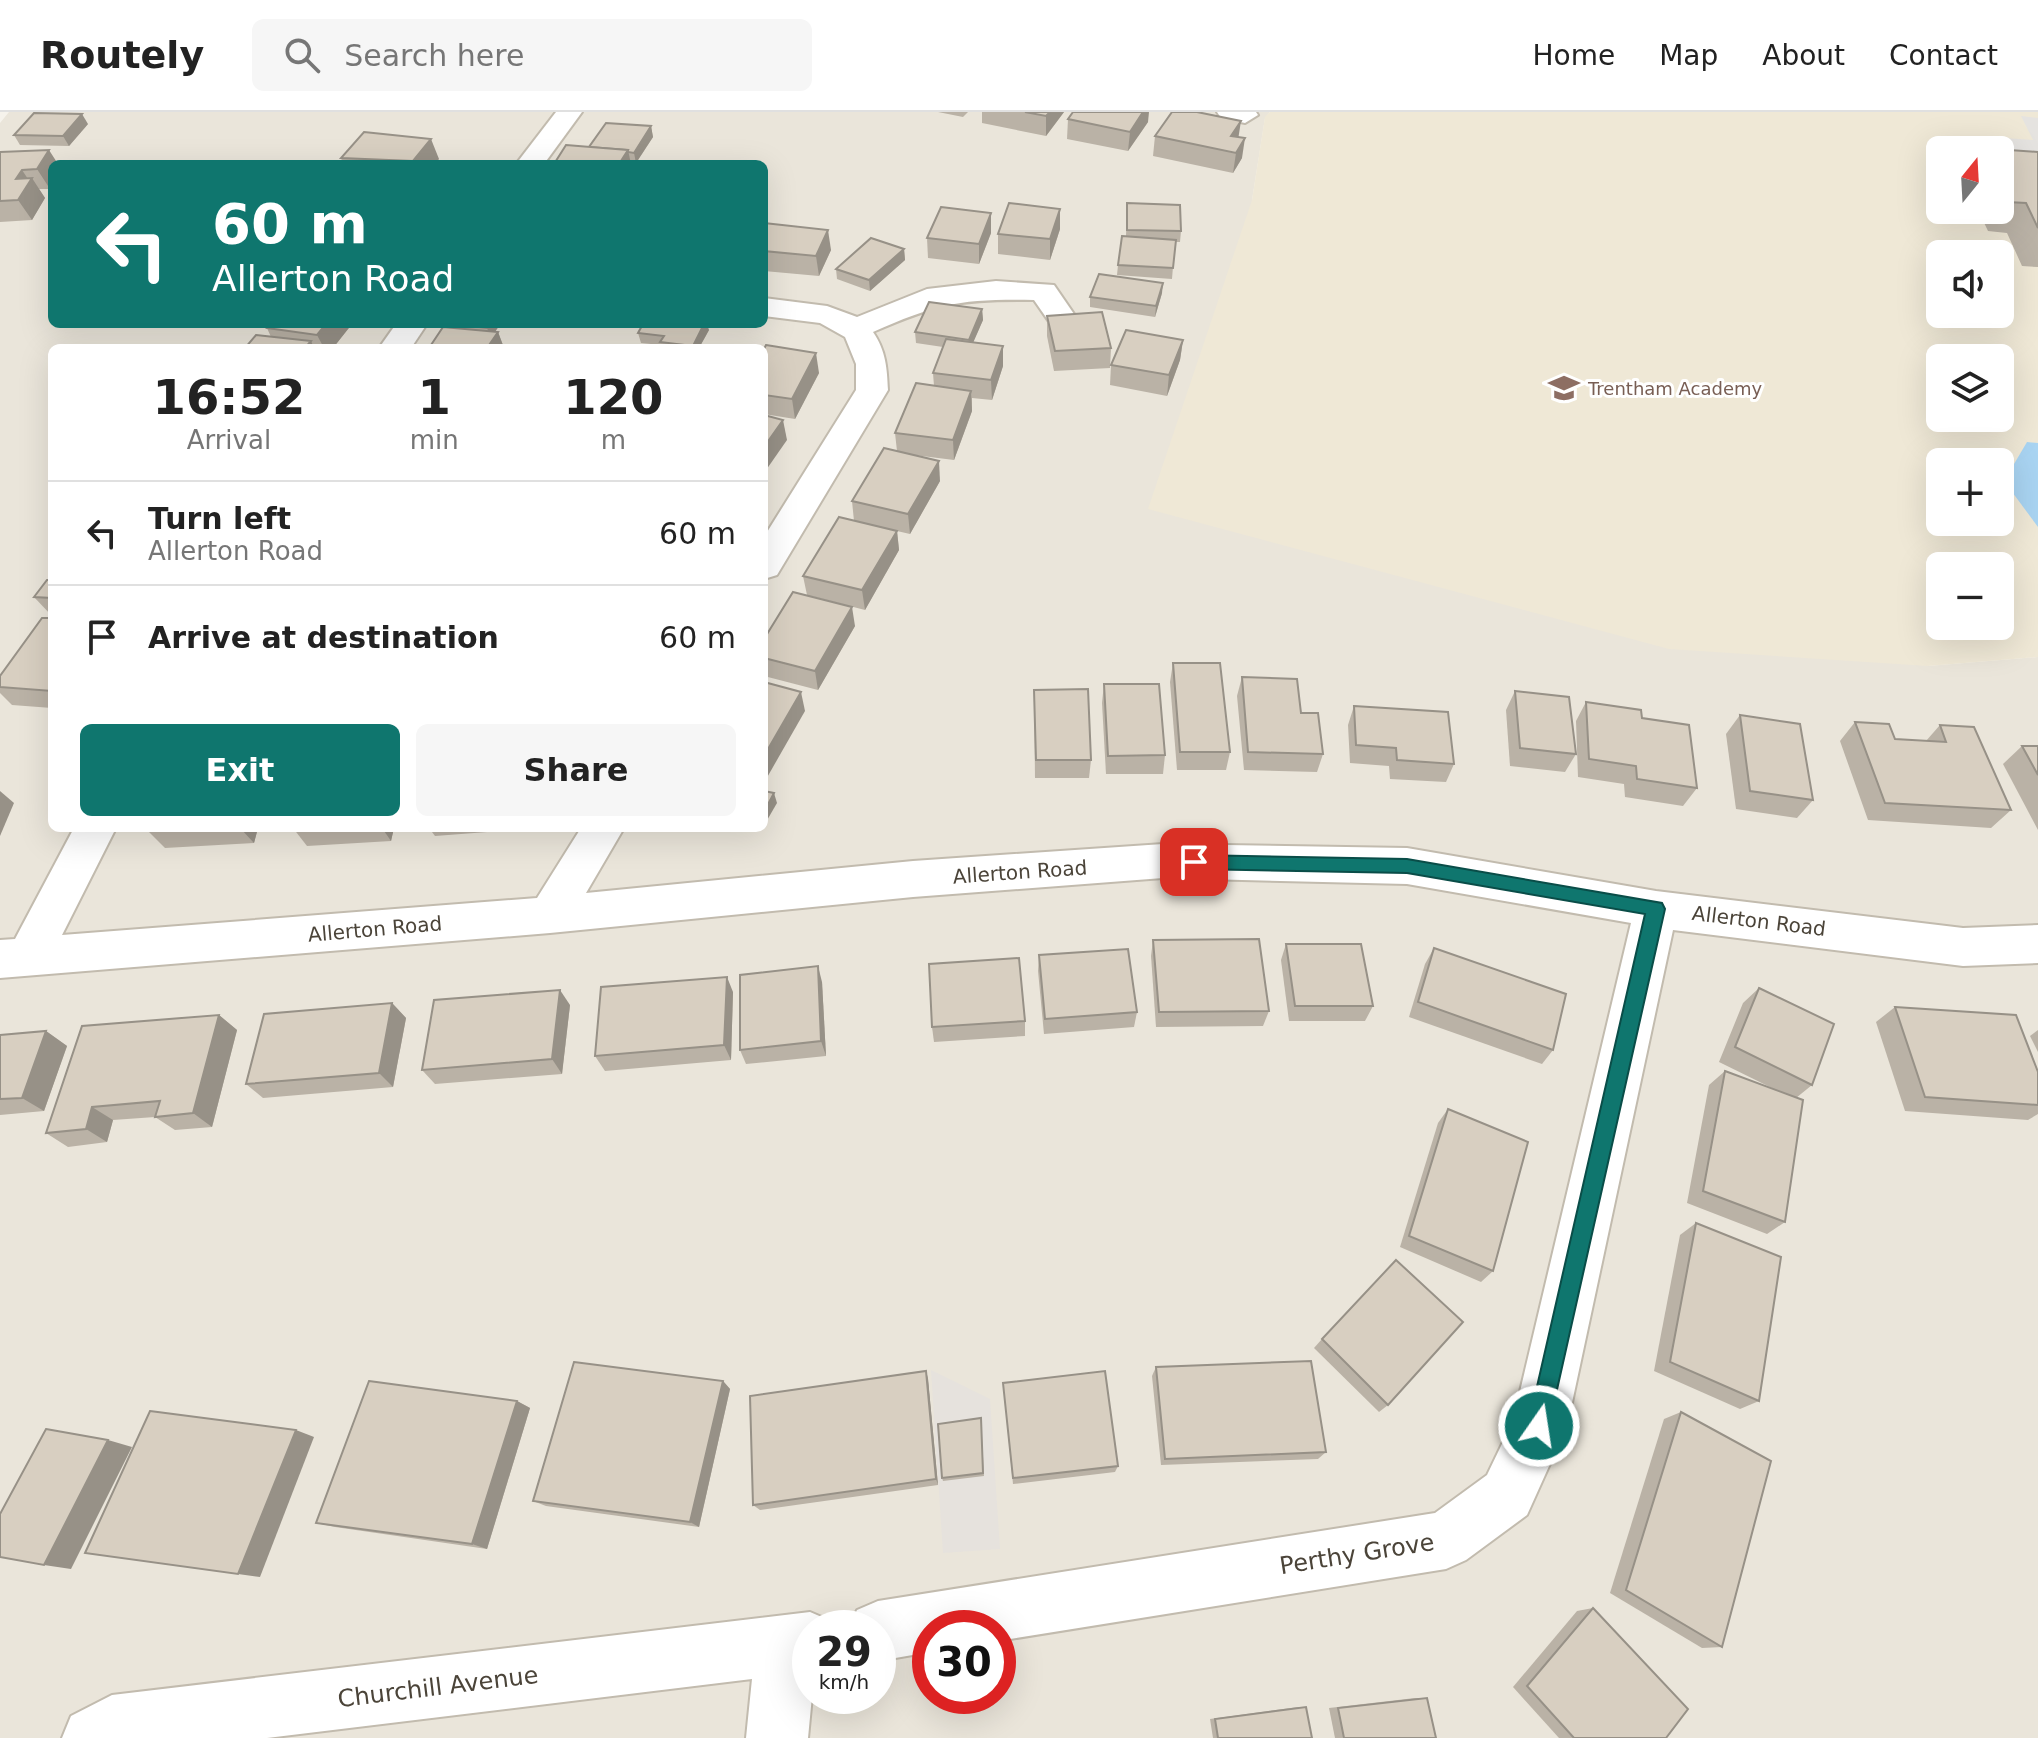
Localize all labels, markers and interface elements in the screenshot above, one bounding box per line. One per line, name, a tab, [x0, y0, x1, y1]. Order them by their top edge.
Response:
search box	[252, 19, 812, 91]
text: Routely	[40, 33, 204, 77]
icon: search	[280, 33, 324, 77]
text: Search here	[344, 38, 524, 73]
text: Home	[1532, 39, 1615, 72]
text: Map	[1659, 39, 1718, 72]
text: About	[1762, 39, 1845, 72]
text: Contact	[1889, 39, 1998, 72]
north arrow	[1926, 136, 2014, 224]
map controls	[1926, 136, 2014, 640]
text: 60 m	[212, 191, 368, 256]
icon: left	[80, 192, 184, 296]
button: sound	[1926, 240, 2014, 328]
text: Allerton Road	[212, 258, 454, 299]
button: layers	[1926, 344, 2014, 432]
text: 16:52	[152, 369, 305, 425]
text: 1	[418, 369, 451, 425]
text: 120	[563, 369, 663, 425]
school or university icon: Trentham Academy	[1547, 371, 1581, 405]
place label: Trentham Academy	[1587, 378, 1763, 399]
text: Arrival	[187, 425, 271, 455]
text: min	[410, 425, 459, 455]
text: m	[601, 425, 626, 455]
button: +	[1926, 448, 2014, 536]
text: Turn left	[148, 501, 291, 536]
icon: left	[80, 511, 124, 555]
text: 60 m	[659, 516, 736, 551]
text: Allerton Road	[148, 536, 323, 566]
button: −	[1926, 552, 2014, 640]
icon: arrive	[80, 615, 124, 659]
text: Arrive at destination	[148, 620, 499, 655]
text: 60 m	[659, 620, 736, 655]
button: Exit	[80, 724, 400, 816]
button: Share	[416, 724, 736, 816]
pin	[1160, 828, 1228, 896]
icon: arrive	[1172, 840, 1216, 884]
street label: Allerton Road	[952, 855, 1088, 889]
street label: Allerton Road	[1691, 901, 1827, 941]
street label: Allerton Road	[307, 911, 443, 947]
position arrow	[1497, 1384, 1581, 1468]
street label: Perthy Grove	[1278, 1528, 1436, 1580]
speed limit sign: 30	[912, 1610, 1016, 1714]
text: 29	[816, 1629, 872, 1675]
street label: Churchill Avenue	[336, 1661, 540, 1713]
text: km/h	[819, 1670, 869, 1694]

